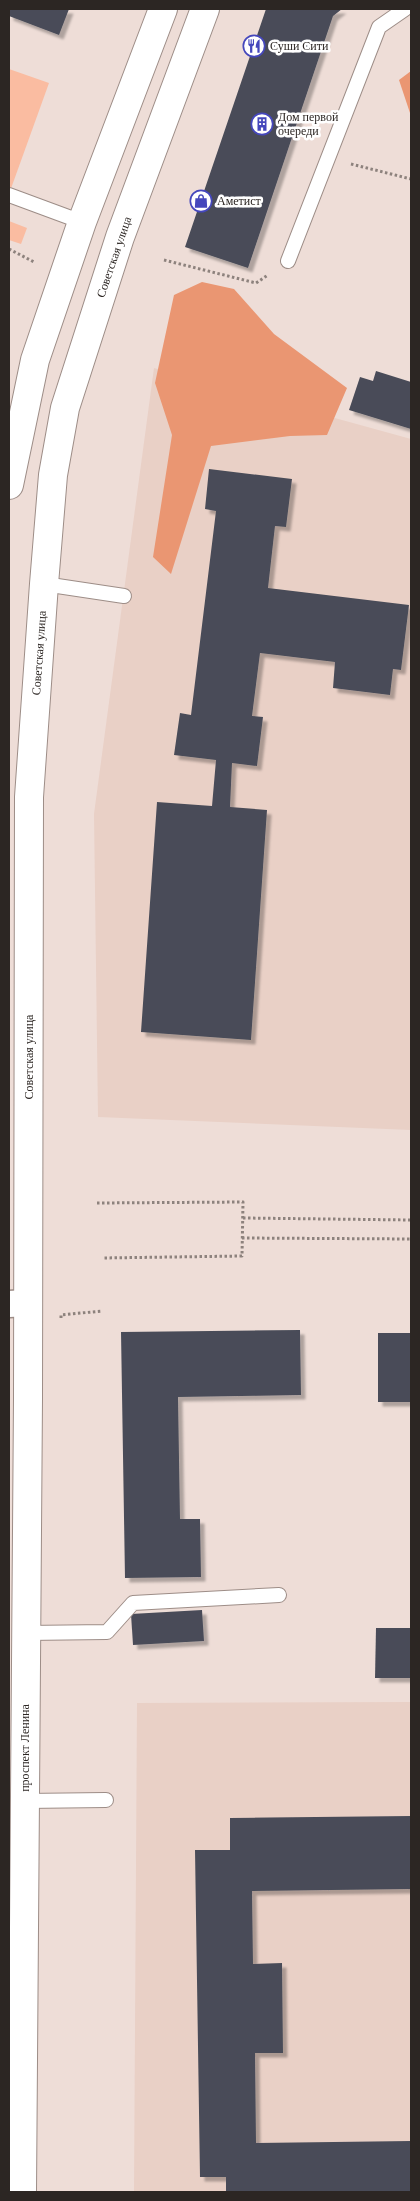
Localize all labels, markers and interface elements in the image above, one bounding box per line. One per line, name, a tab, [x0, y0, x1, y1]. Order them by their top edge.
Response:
restaurant icon: Суши Сити	[242, 34, 266, 58]
place label: Суши Сити	[270, 39, 329, 53]
place label: Дом первой очереди	[278, 110, 339, 138]
building icon: Дом первой очереди	[250, 112, 274, 136]
shop icon: Аметист	[189, 189, 213, 213]
place label: Аметист	[217, 194, 262, 208]
street label: Советская улица	[94, 214, 135, 299]
street label: Советская улица	[29, 610, 49, 696]
street label: Советская улица	[22, 1014, 36, 1099]
street label: проспект Ленина	[18, 1703, 32, 1792]

